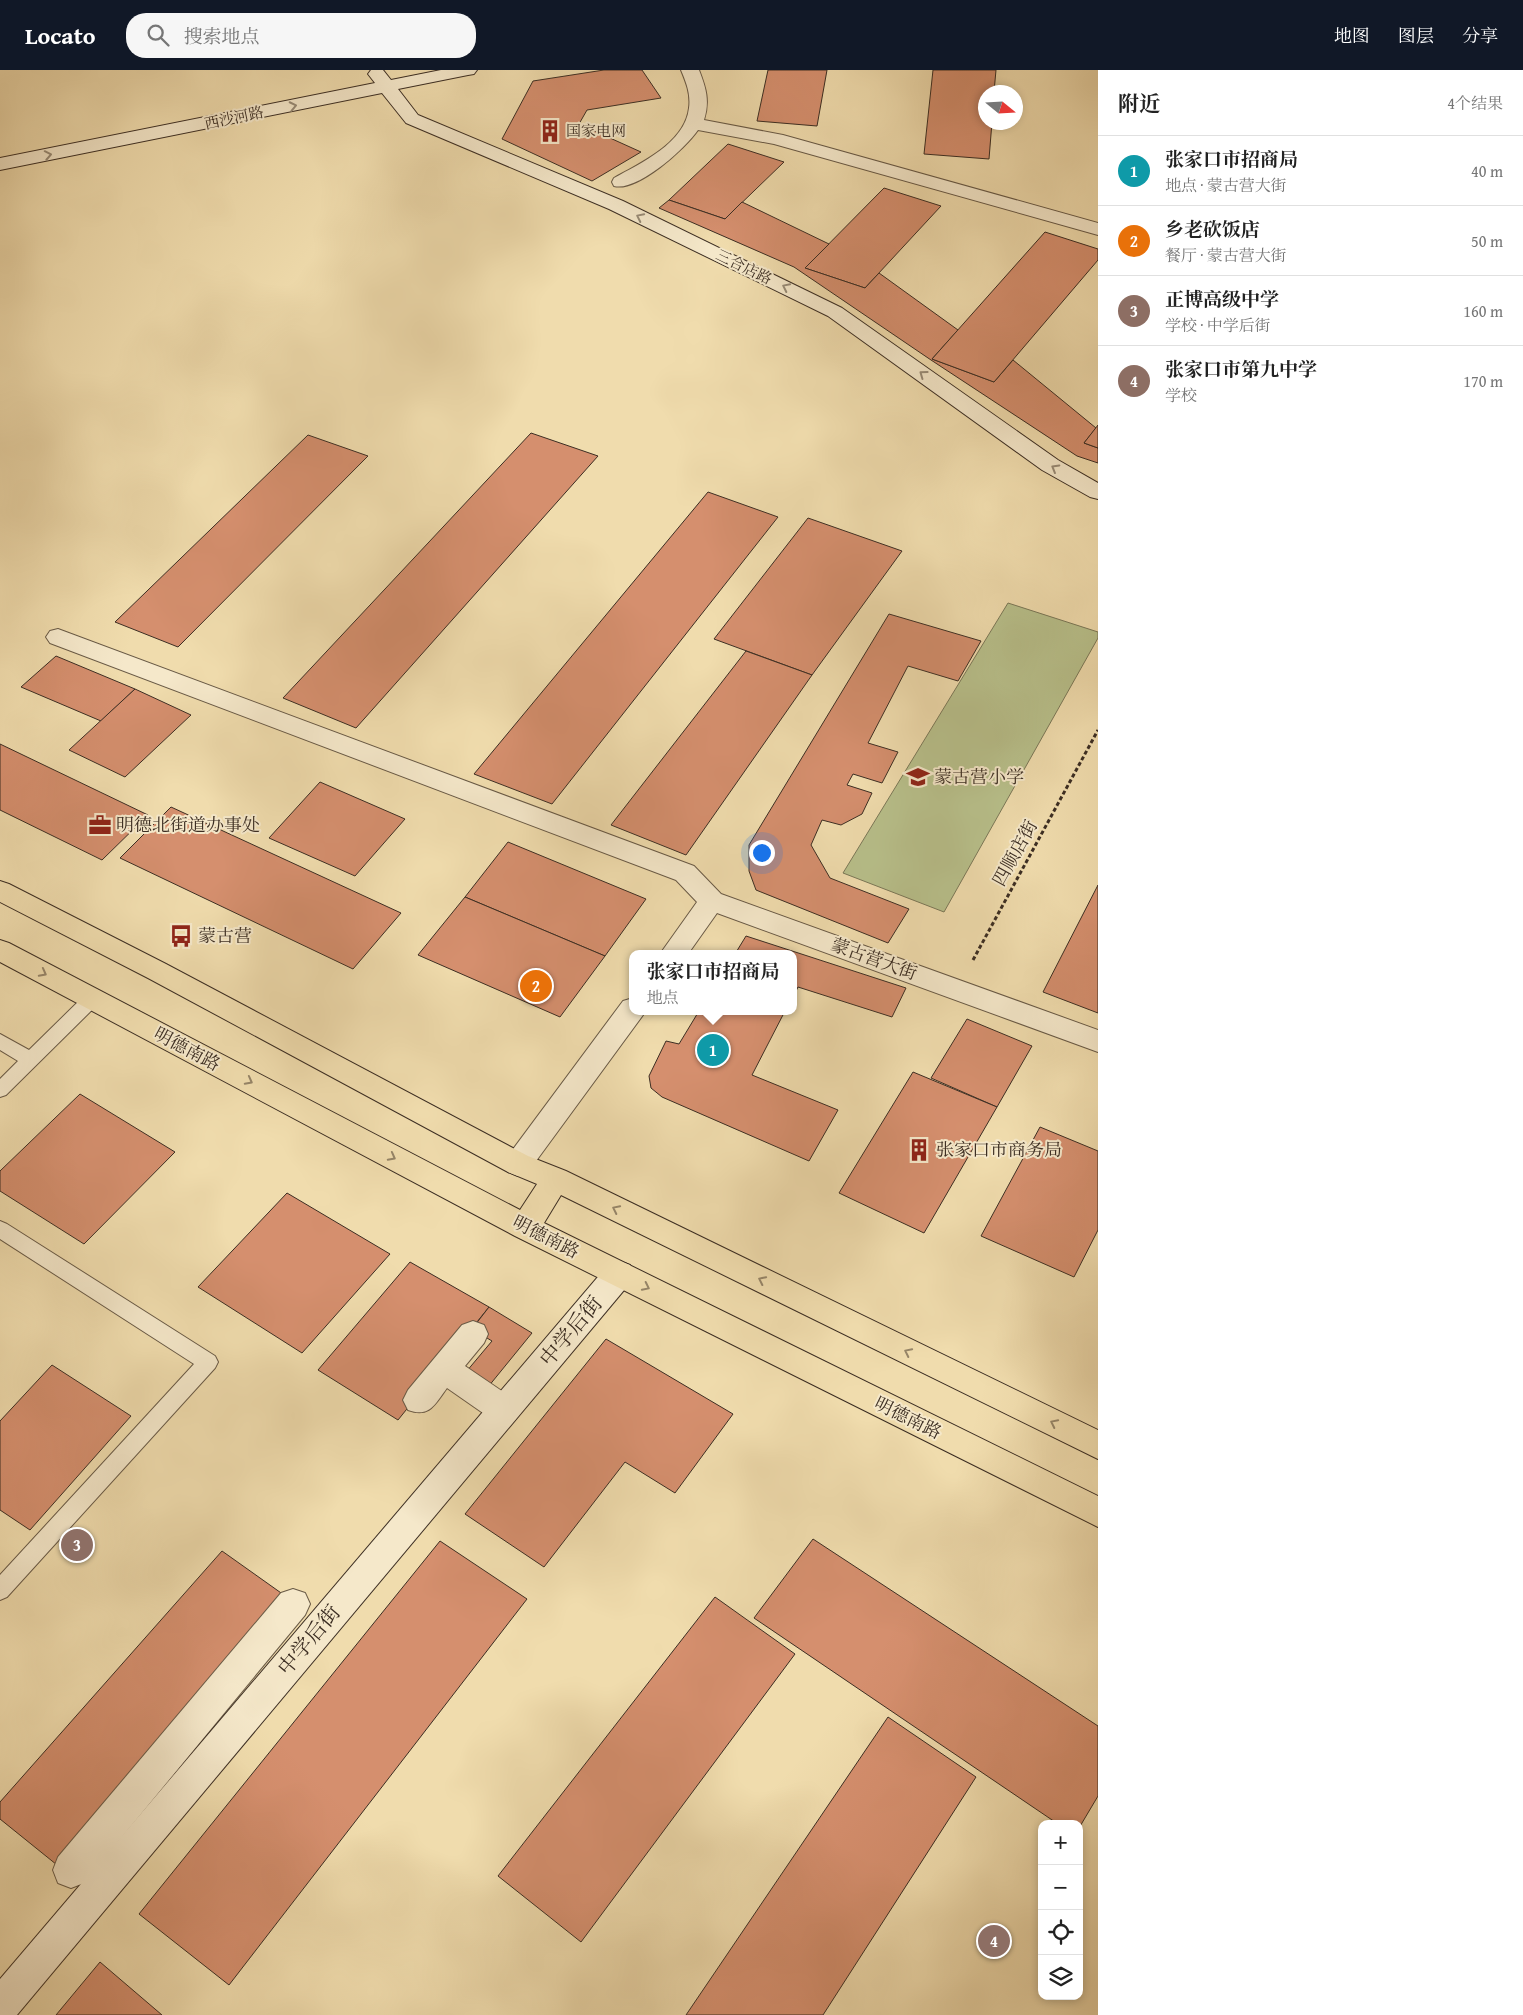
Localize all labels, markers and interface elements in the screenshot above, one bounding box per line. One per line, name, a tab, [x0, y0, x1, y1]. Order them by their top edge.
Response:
search box	[126, 13, 476, 58]
text: Locato	[25, 18, 96, 53]
icon: search	[144, 21, 172, 49]
text: 搜索地点	[184, 22, 260, 50]
text: 地图	[1334, 22, 1370, 49]
text: 图层	[1398, 22, 1434, 49]
text: 分享	[1462, 22, 1498, 49]
north arrow	[978, 85, 1023, 130]
text: 附近	[1118, 88, 1160, 119]
text: 4个结果	[1447, 91, 1503, 115]
street label: 西沙河路	[202, 101, 265, 134]
one-way arrow	[289, 101, 297, 112]
building icon: 国家电网	[537, 118, 563, 144]
place label: 国家电网	[566, 120, 626, 141]
text: 张家口市招商局	[1165, 145, 1298, 173]
one-way arrow	[43, 150, 52, 161]
text: 1	[1130, 159, 1138, 183]
text: 40 m	[1471, 159, 1503, 183]
text: 地点 · 蒙古营大街	[1165, 173, 1287, 197]
one-way arrow	[636, 212, 645, 223]
text: 乡老砍饭店	[1165, 215, 1260, 243]
text: 2	[1130, 229, 1138, 253]
text: 50 m	[1471, 229, 1503, 253]
text: 餐厅 · 蒙古营大街	[1165, 243, 1287, 267]
street label: 三合店路	[713, 244, 776, 289]
one-way arrow	[782, 283, 791, 293]
text: 正博高级中学	[1165, 285, 1279, 313]
text: 3	[1130, 299, 1138, 323]
text: 160 m	[1463, 299, 1503, 323]
text: 学校 · 中学后街	[1165, 313, 1271, 337]
text: 张家口市第九中学	[1165, 355, 1317, 383]
text: 4	[1130, 369, 1138, 393]
text: 170 m	[1463, 369, 1503, 393]
one-way arrow	[919, 371, 929, 380]
text: 学校	[1165, 383, 1197, 407]
one-way arrow	[1052, 465, 1061, 475]
place label: 蒙古营小学	[934, 763, 1024, 790]
school or university icon: 蒙古营小学	[905, 764, 931, 790]
place label: 明德北街道办事处	[116, 811, 260, 838]
office icon: 明德北街道办事处	[87, 812, 113, 838]
street label: 四顺店街	[985, 815, 1044, 891]
your location	[749, 840, 775, 866]
place label: 蒙古营	[198, 922, 252, 949]
bus stop icon: 蒙古营	[168, 923, 194, 949]
street label: 蒙古营大街	[827, 930, 921, 987]
popup	[629, 950, 797, 1015]
text: 张家口市招商局	[646, 957, 780, 985]
one-way arrow	[38, 967, 47, 977]
pin: 2	[520, 967, 552, 1005]
text: 地点	[646, 985, 679, 1009]
street label: 明德南路	[149, 1020, 225, 1077]
pin: 1	[697, 1031, 729, 1069]
one-way arrow	[244, 1075, 253, 1085]
place label: 张家口市商务局	[936, 1136, 1062, 1163]
building icon: 张家口市商务局	[906, 1137, 932, 1163]
one-way arrow	[387, 1151, 396, 1161]
one-way arrow	[613, 1205, 622, 1215]
street label: 明德南路	[508, 1208, 584, 1265]
one-way arrow	[759, 1277, 768, 1287]
one-way arrow	[641, 1281, 650, 1292]
street label: 中学后街	[532, 1289, 609, 1373]
one-way arrow	[904, 1348, 913, 1358]
street label: 明德南路	[870, 1390, 946, 1445]
one-way arrow	[1050, 1419, 1059, 1430]
pin: 3	[61, 1526, 93, 1564]
street label: 中学后街	[270, 1598, 347, 1682]
map controls	[1038, 1820, 1083, 2000]
button: +	[1038, 1820, 1083, 1865]
button: −	[1038, 1865, 1083, 1910]
button: locate	[1038, 1910, 1083, 1955]
pin: 4	[978, 1922, 1010, 1960]
button: layers	[1038, 1955, 1083, 2000]

